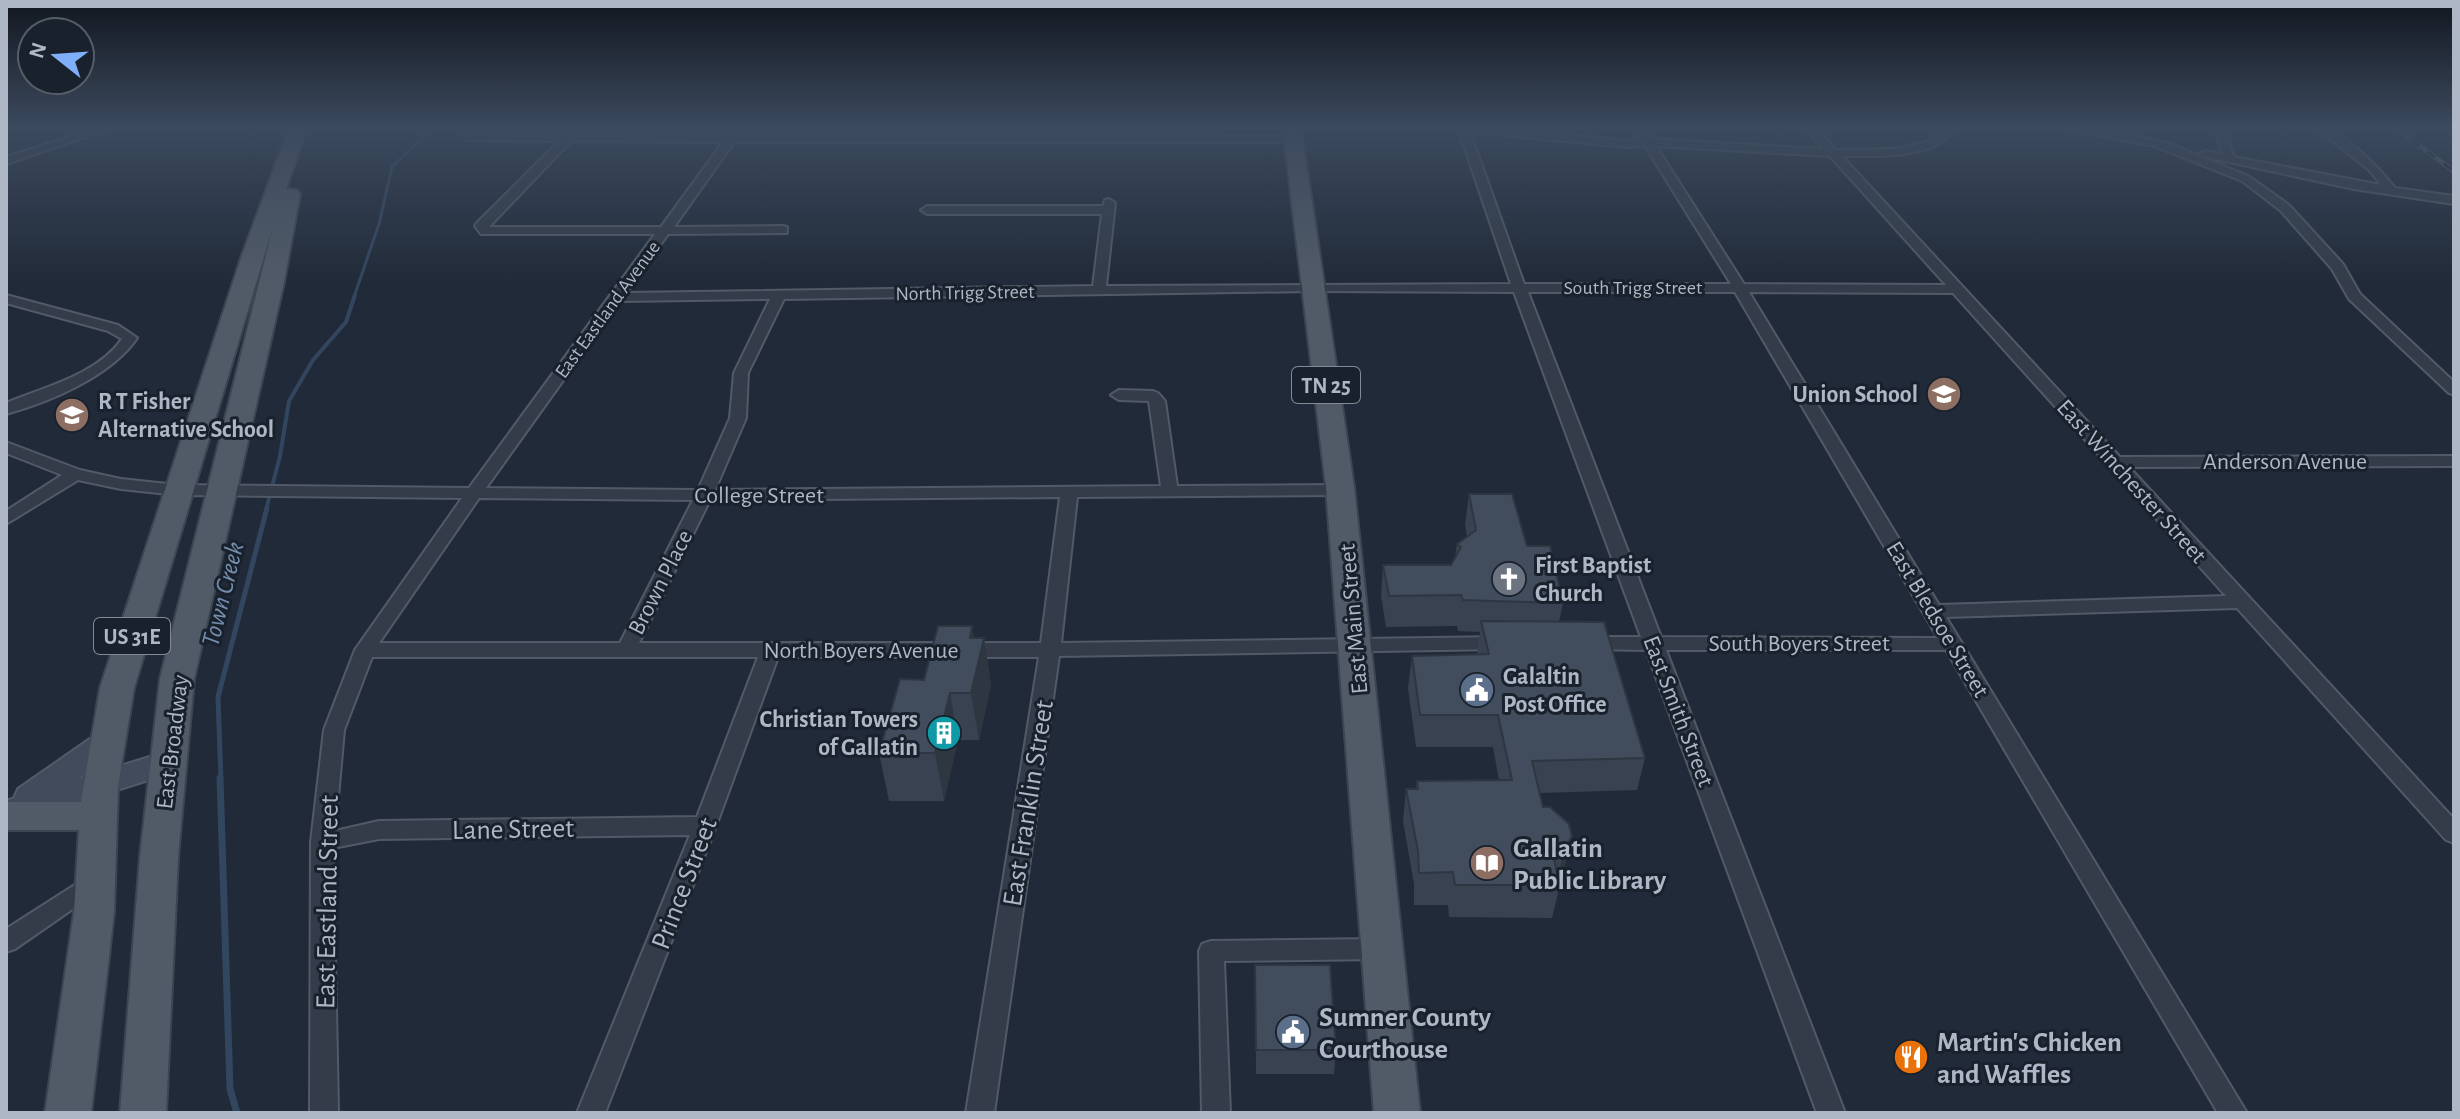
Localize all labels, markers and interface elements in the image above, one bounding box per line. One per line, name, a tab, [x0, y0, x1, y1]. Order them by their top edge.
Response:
north arrow	[16, 16, 96, 96]
text: N	[25, 40, 51, 61]
street label: East Eastland Avenue	[551, 237, 664, 382]
street label: South Trigg Street	[1564, 278, 1703, 298]
street label: North Trigg Street	[895, 282, 1035, 304]
road number: TN 25	[1292, 367, 1360, 403]
school or university icon: Union School	[1925, 375, 1963, 413]
place label: Union School	[1793, 383, 1918, 407]
place label: R T Fisher Alternative School	[98, 390, 274, 442]
street label: East Winchester Street	[2052, 395, 2211, 568]
school or university icon: R T Fisher Alternative School	[53, 396, 91, 434]
street label: Anderson Avenue	[2203, 450, 2367, 474]
street label: College Street	[694, 484, 824, 508]
street label: Brown Place	[624, 526, 697, 639]
street label: East Bledsoe Street	[1881, 537, 1993, 702]
water label: Town Creek	[197, 539, 249, 649]
street label: East Main Street	[1335, 542, 1373, 695]
place label: First Baptist Church	[1535, 554, 1651, 606]
church icon: First Baptist Church	[1490, 560, 1528, 598]
road number: US 31E	[94, 618, 170, 654]
street label: South Boyers Street	[1708, 632, 1890, 656]
street label: East Smith Street	[1638, 633, 1718, 790]
street label: North Boyers Avenue	[764, 639, 958, 663]
place label: Galaltin Post Office	[1503, 665, 1607, 717]
public building icon: Galaltin Post Office	[1458, 671, 1496, 709]
street label: East Broadway	[153, 674, 193, 811]
street label: East Franklin Street	[999, 698, 1059, 908]
place label: Christian Towers of Gallatin	[759, 708, 918, 760]
building icon: Christian Towers of Gallatin	[925, 714, 963, 752]
street label: East Eastland Street	[312, 795, 344, 1009]
street label: Prince Street	[647, 814, 723, 953]
street label: Lane Street	[452, 815, 574, 845]
place label: Gallatin Public Library	[1513, 835, 1667, 895]
library icon: Gallatin Public Library	[1468, 844, 1506, 882]
place label: Sumner County Courthouse	[1319, 1004, 1491, 1064]
public building icon: Sumner County Courthouse	[1274, 1013, 1312, 1051]
place label: Martin's Chicken and Waffles	[1937, 1029, 2122, 1089]
restaurant icon: Martin's Chicken and Waffles	[1892, 1038, 1930, 1076]

